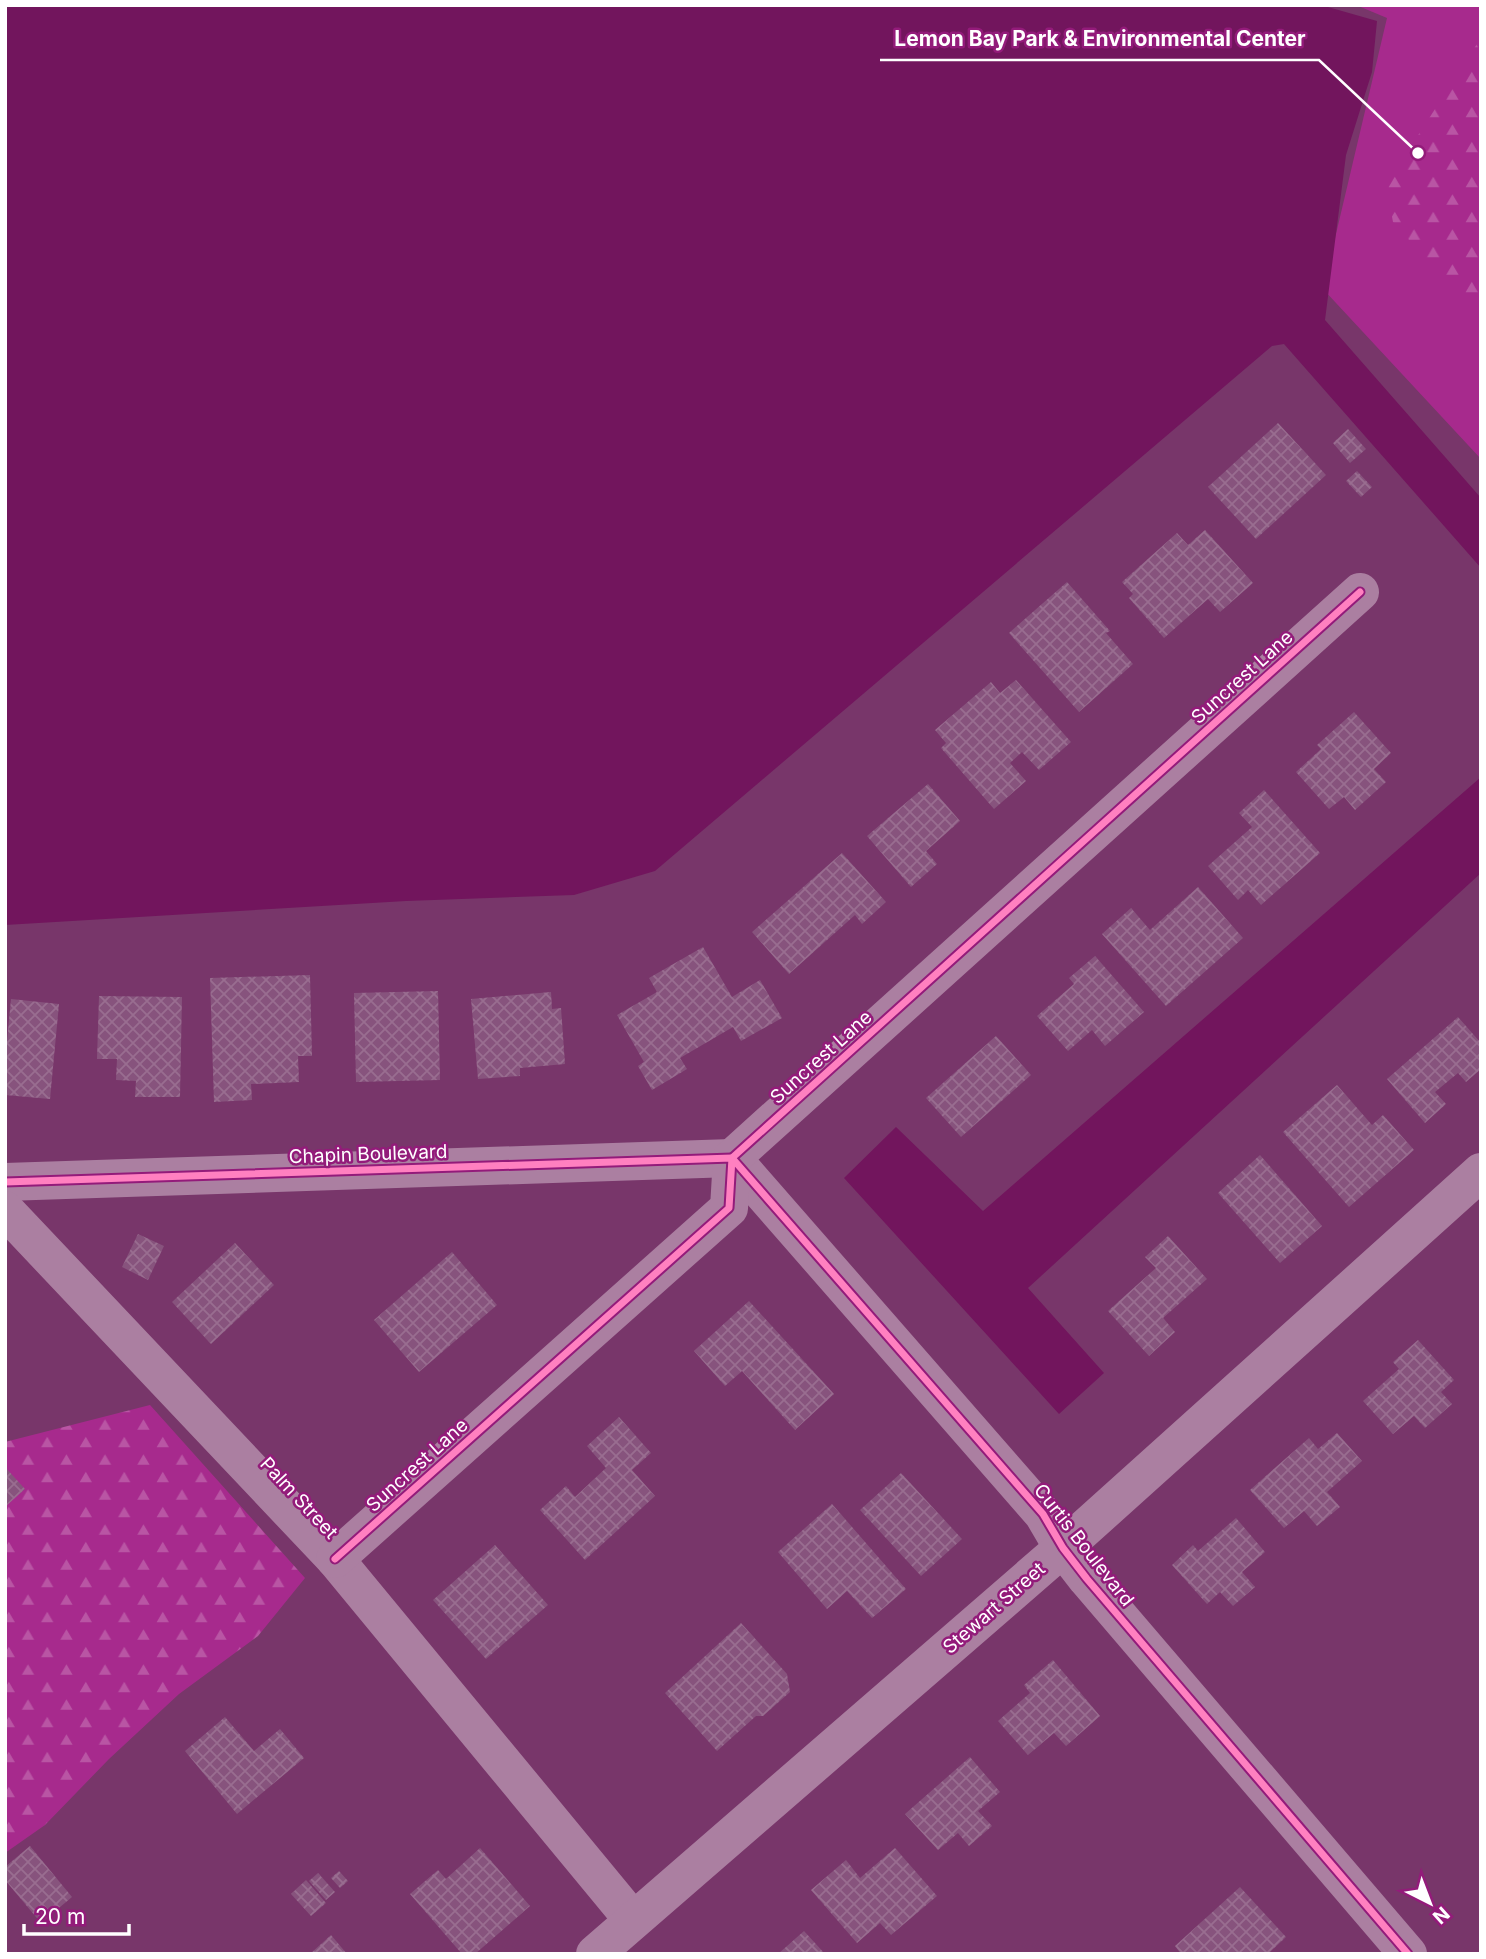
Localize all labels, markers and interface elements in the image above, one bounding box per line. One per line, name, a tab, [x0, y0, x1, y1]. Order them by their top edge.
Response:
callout: Lemon Bay Park & Environmental Center	[880, 18, 1319, 60]
text: Lemon Bay Park & Environmental Center	[894, 26, 1306, 51]
street label: Suncrest Lane	[1186, 625, 1298, 729]
street label: Suncrest Lane	[765, 1005, 877, 1109]
street label: Chapin Boulevard	[288, 1140, 448, 1168]
street label: Suncrest Lane	[361, 1413, 473, 1517]
street label: Palm Street	[255, 1452, 343, 1544]
street label: Curtis Boulevard	[1029, 1479, 1139, 1611]
street label: Stewart Street	[938, 1557, 1050, 1659]
north arrow	[1395, 1868, 1465, 1938]
scale bar	[24, 1892, 130, 1936]
text: N	[1428, 1902, 1454, 1929]
text: 20 m	[35, 1904, 85, 1929]

